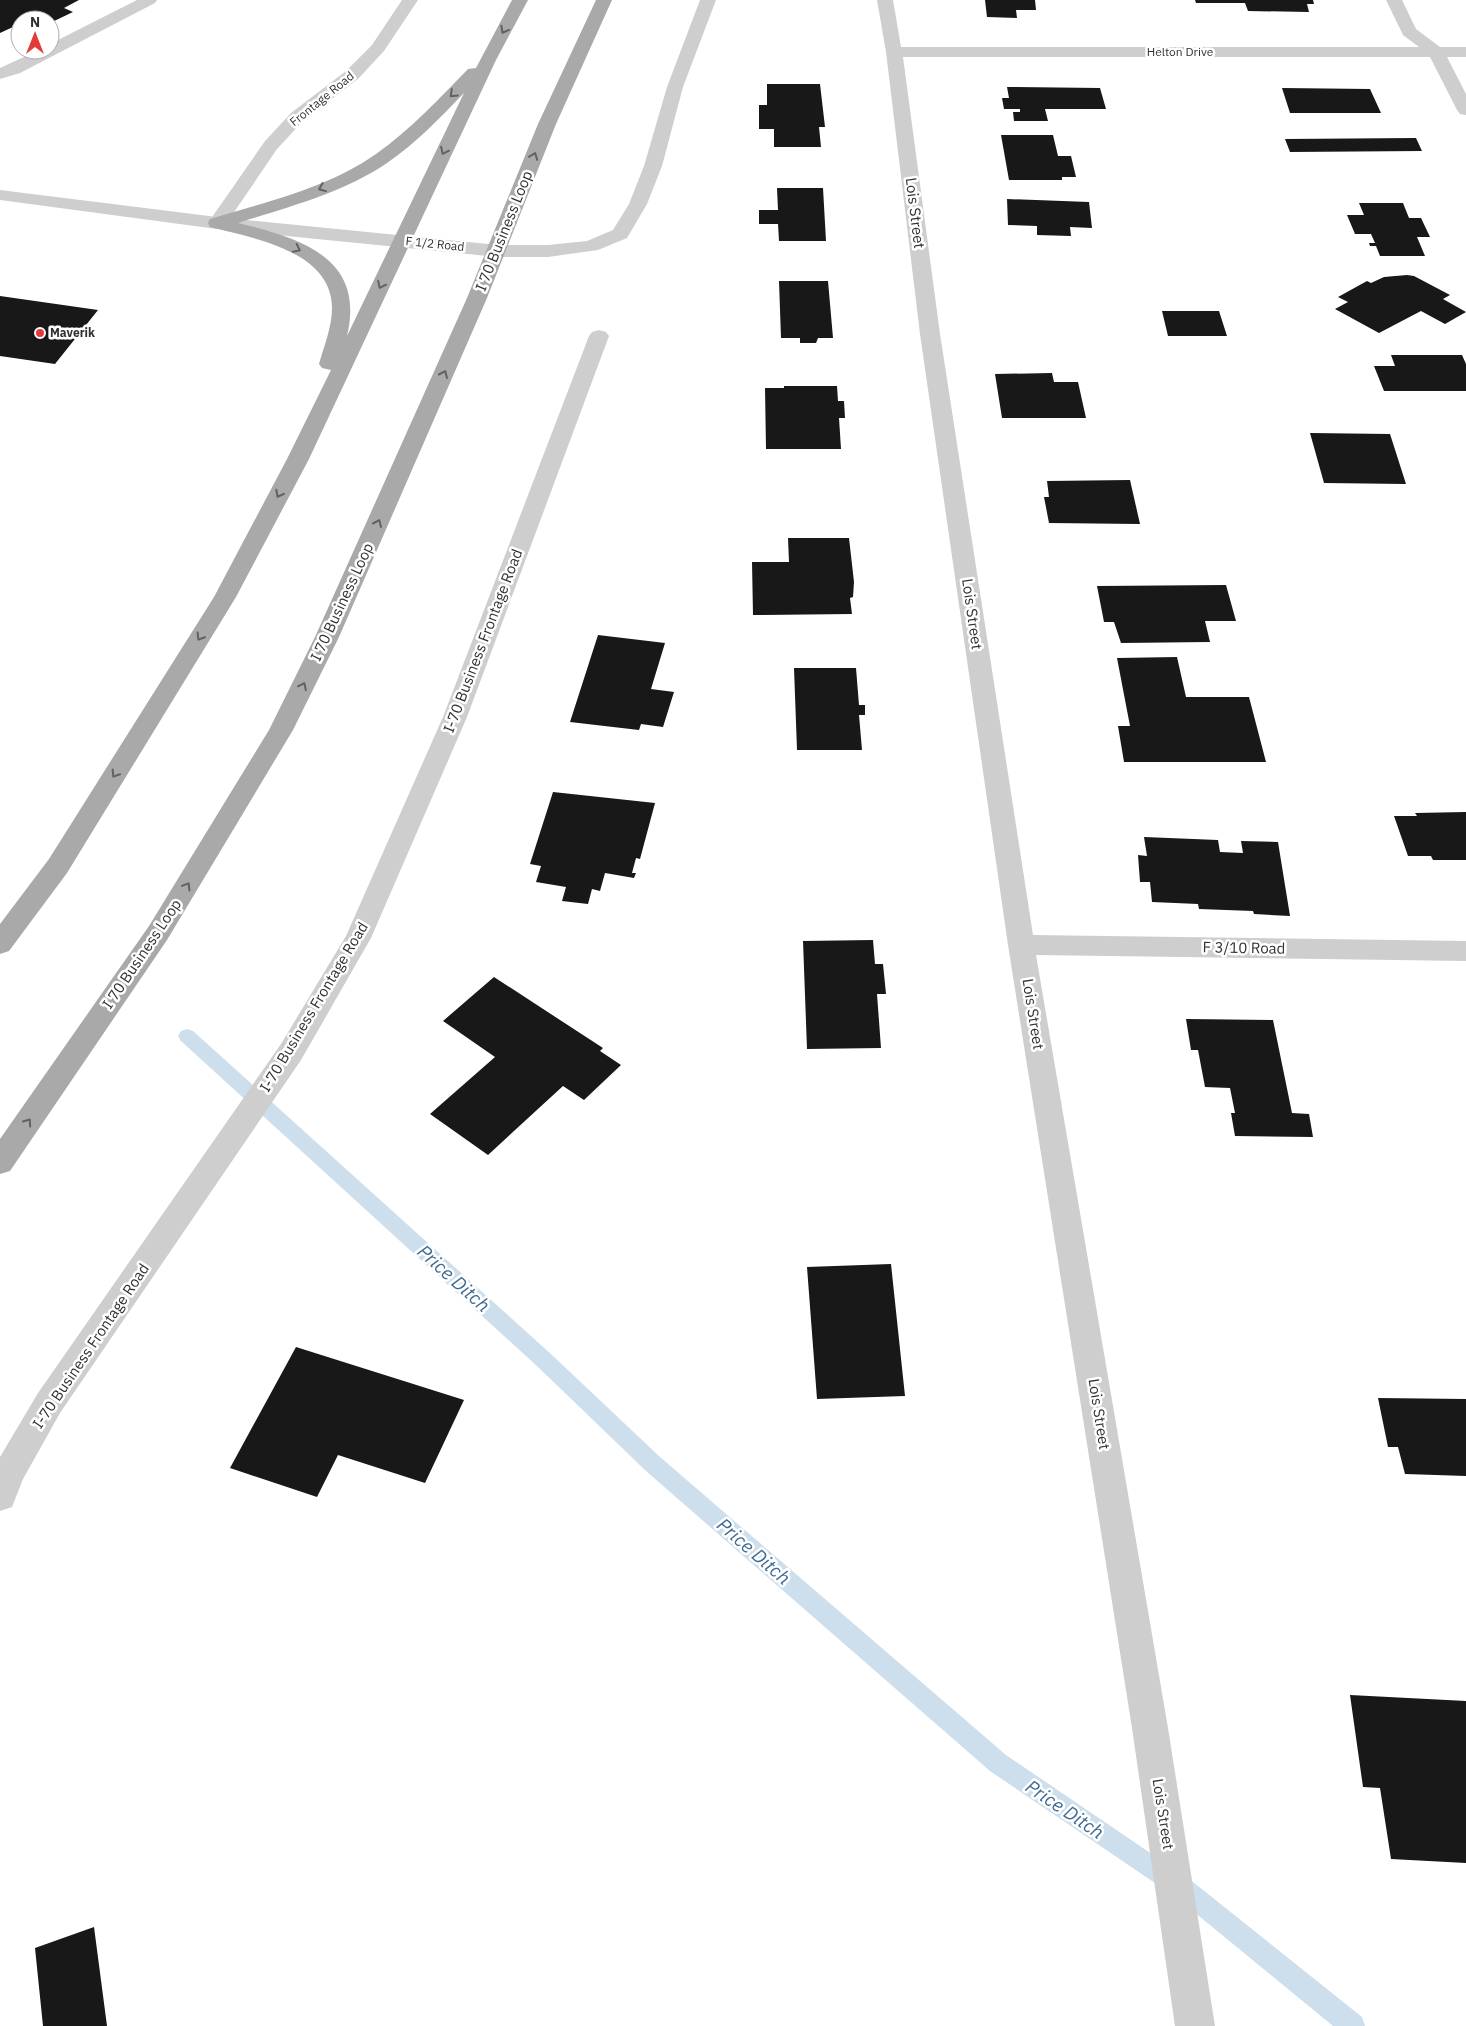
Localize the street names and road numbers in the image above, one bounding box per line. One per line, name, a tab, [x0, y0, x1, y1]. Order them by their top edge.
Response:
street label: Helton Drive	[1147, 44, 1214, 59]
street label: Frontage Road	[287, 68, 357, 129]
street label: I 70 Business Loop	[471, 168, 536, 294]
street label: Lois Street	[902, 176, 929, 250]
street label: F 1/2 Road	[405, 233, 465, 254]
street label: I 70 Business Loop	[306, 540, 377, 664]
street label: I-70 Business Frontage Road	[439, 546, 526, 735]
street label: Lois Street	[958, 577, 987, 651]
street label: I 70 Business Loop	[98, 895, 185, 1012]
street label: I-70 Business Frontage Road	[255, 918, 372, 1095]
street label: F 3/10 Road	[1202, 937, 1286, 958]
street label: Lois Street	[1019, 977, 1048, 1051]
street label: I-70 Business Frontage Road	[28, 1260, 153, 1432]
street label: Lois Street	[1085, 1377, 1114, 1451]
street label: Lois Street	[1149, 1777, 1178, 1851]

